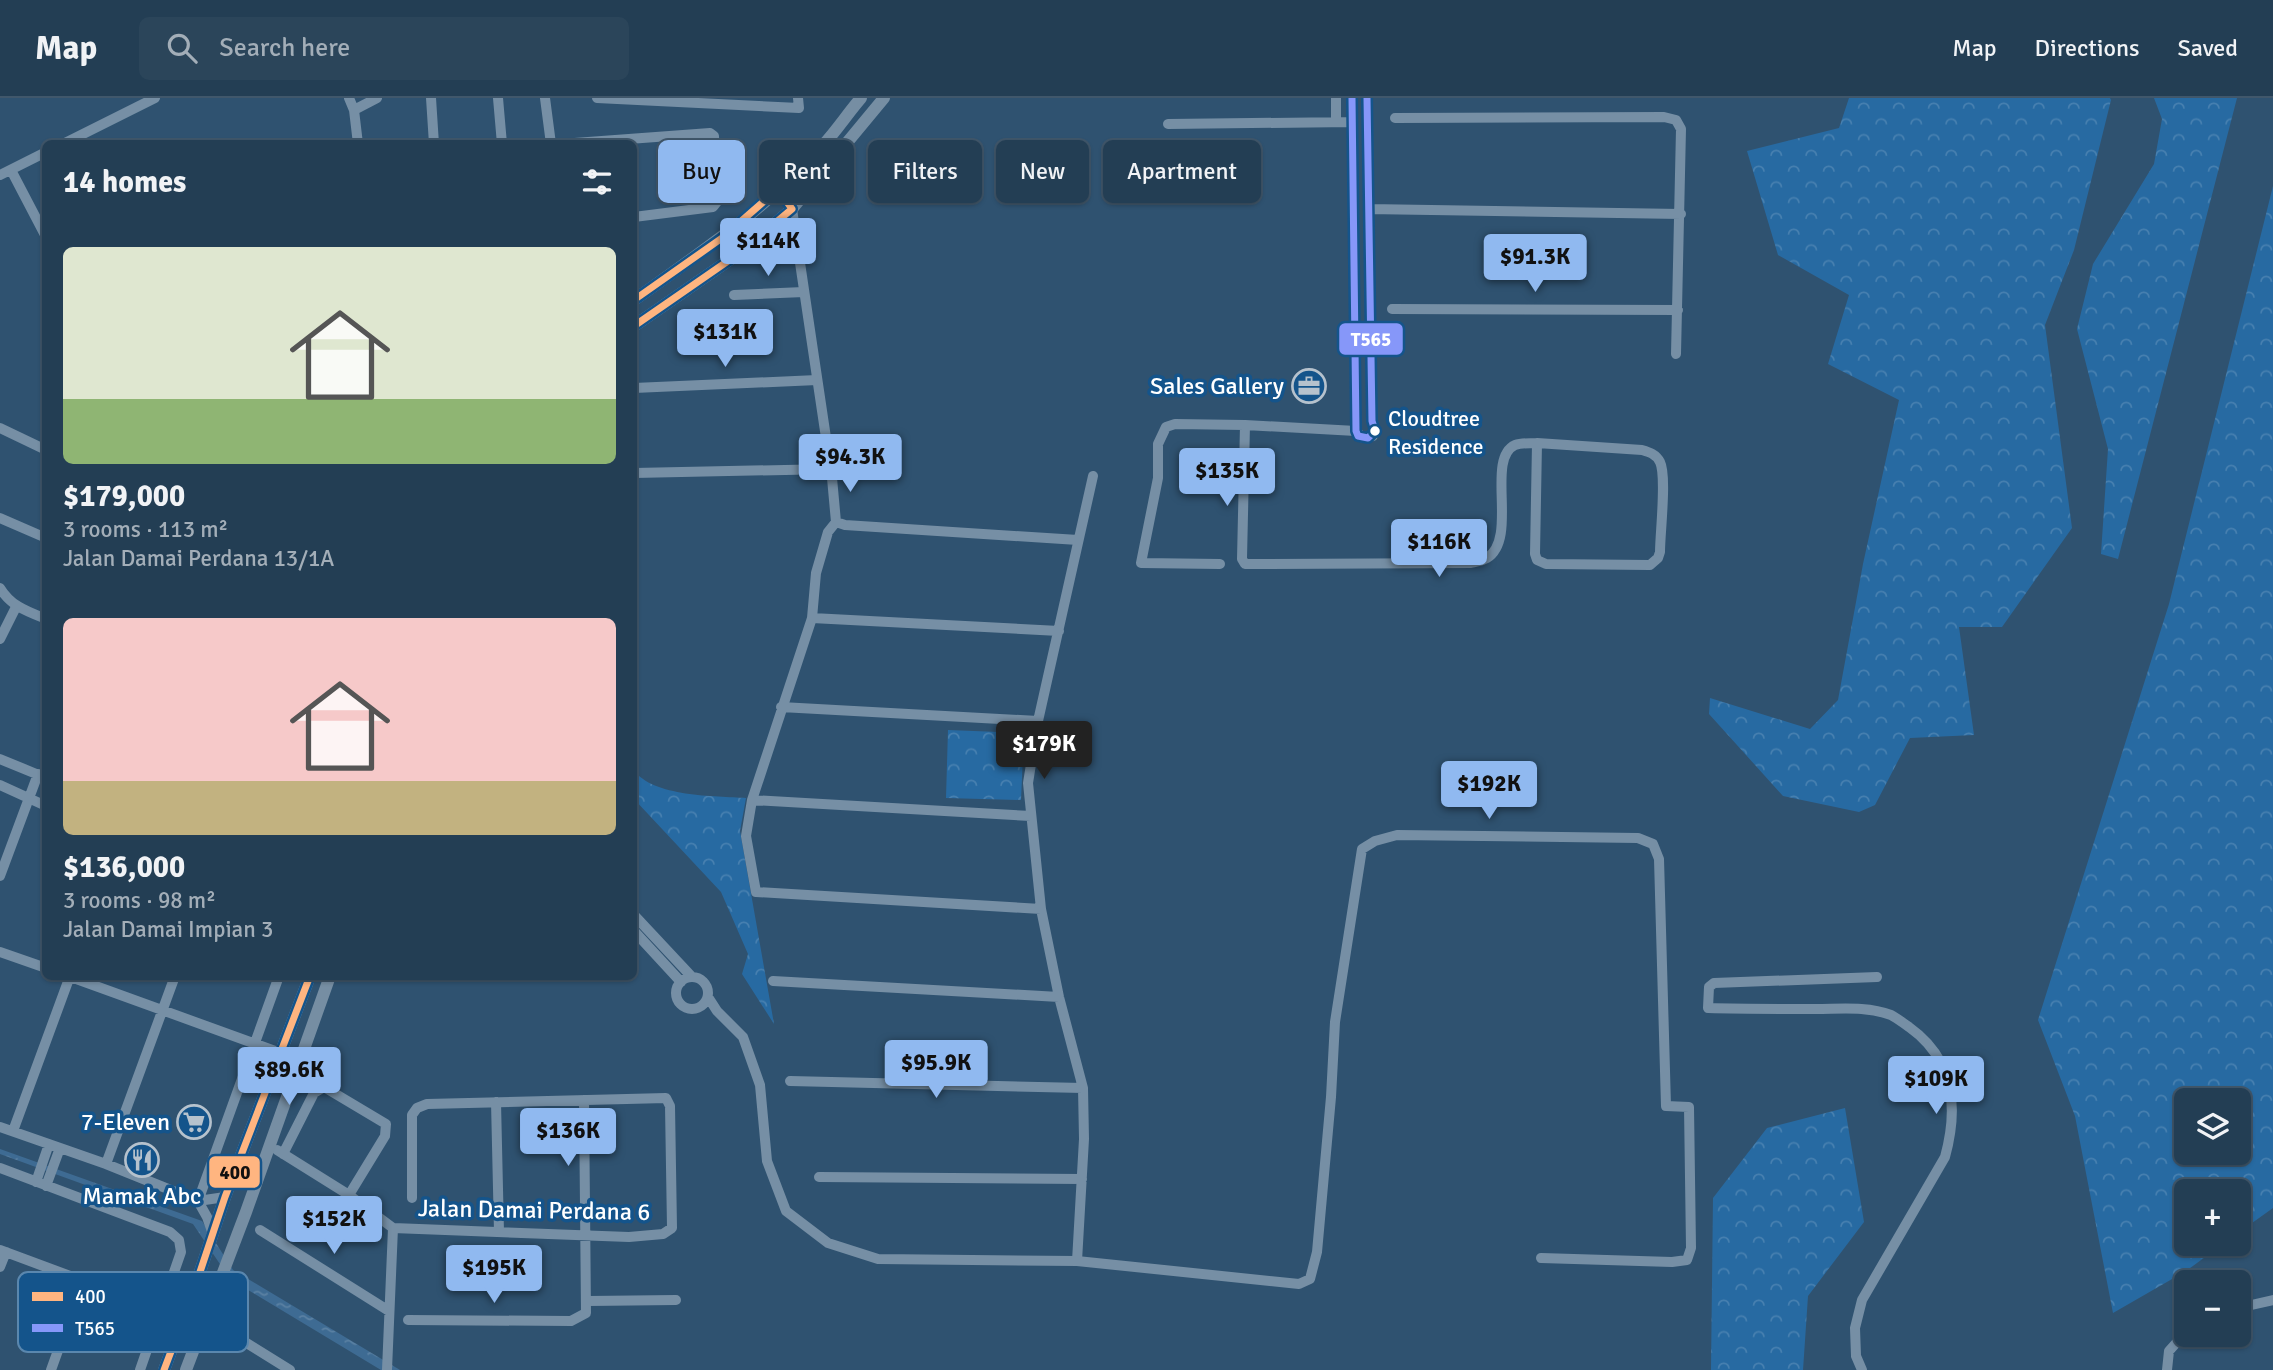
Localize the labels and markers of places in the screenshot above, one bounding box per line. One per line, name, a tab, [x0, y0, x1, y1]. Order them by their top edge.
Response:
pin: $114K	[719, 218, 817, 278]
pin: $91.3K	[1478, 234, 1592, 294]
pin: $131K	[676, 310, 774, 369]
office icon: Sales Gallery	[1290, 367, 1328, 405]
place label: Sales Gallery	[1150, 371, 1284, 401]
place label: Cloudtree Residence	[1388, 405, 1484, 460]
marker: Cloudtree Residence	[1368, 424, 1382, 438]
pin: $94.3K	[793, 434, 907, 494]
pin: $135K	[1178, 448, 1276, 508]
pin: $116K	[1390, 519, 1488, 579]
pin: $179K	[995, 722, 1093, 781]
pin: $192K	[1440, 762, 1538, 821]
pin: $95.9K	[879, 1040, 993, 1100]
pin: $89.6K	[232, 1048, 346, 1107]
pin: $109K	[1887, 1056, 1985, 1116]
supermarket icon: 7-Eleven	[175, 1103, 213, 1141]
place label: 7-Eleven	[81, 1107, 170, 1137]
pin: $136K	[519, 1108, 617, 1168]
restaurant icon: Mamak Abc	[123, 1141, 161, 1179]
place label: Mamak Abc	[83, 1181, 201, 1211]
pin: $152K	[285, 1196, 383, 1256]
pin: $195K	[445, 1246, 543, 1305]

